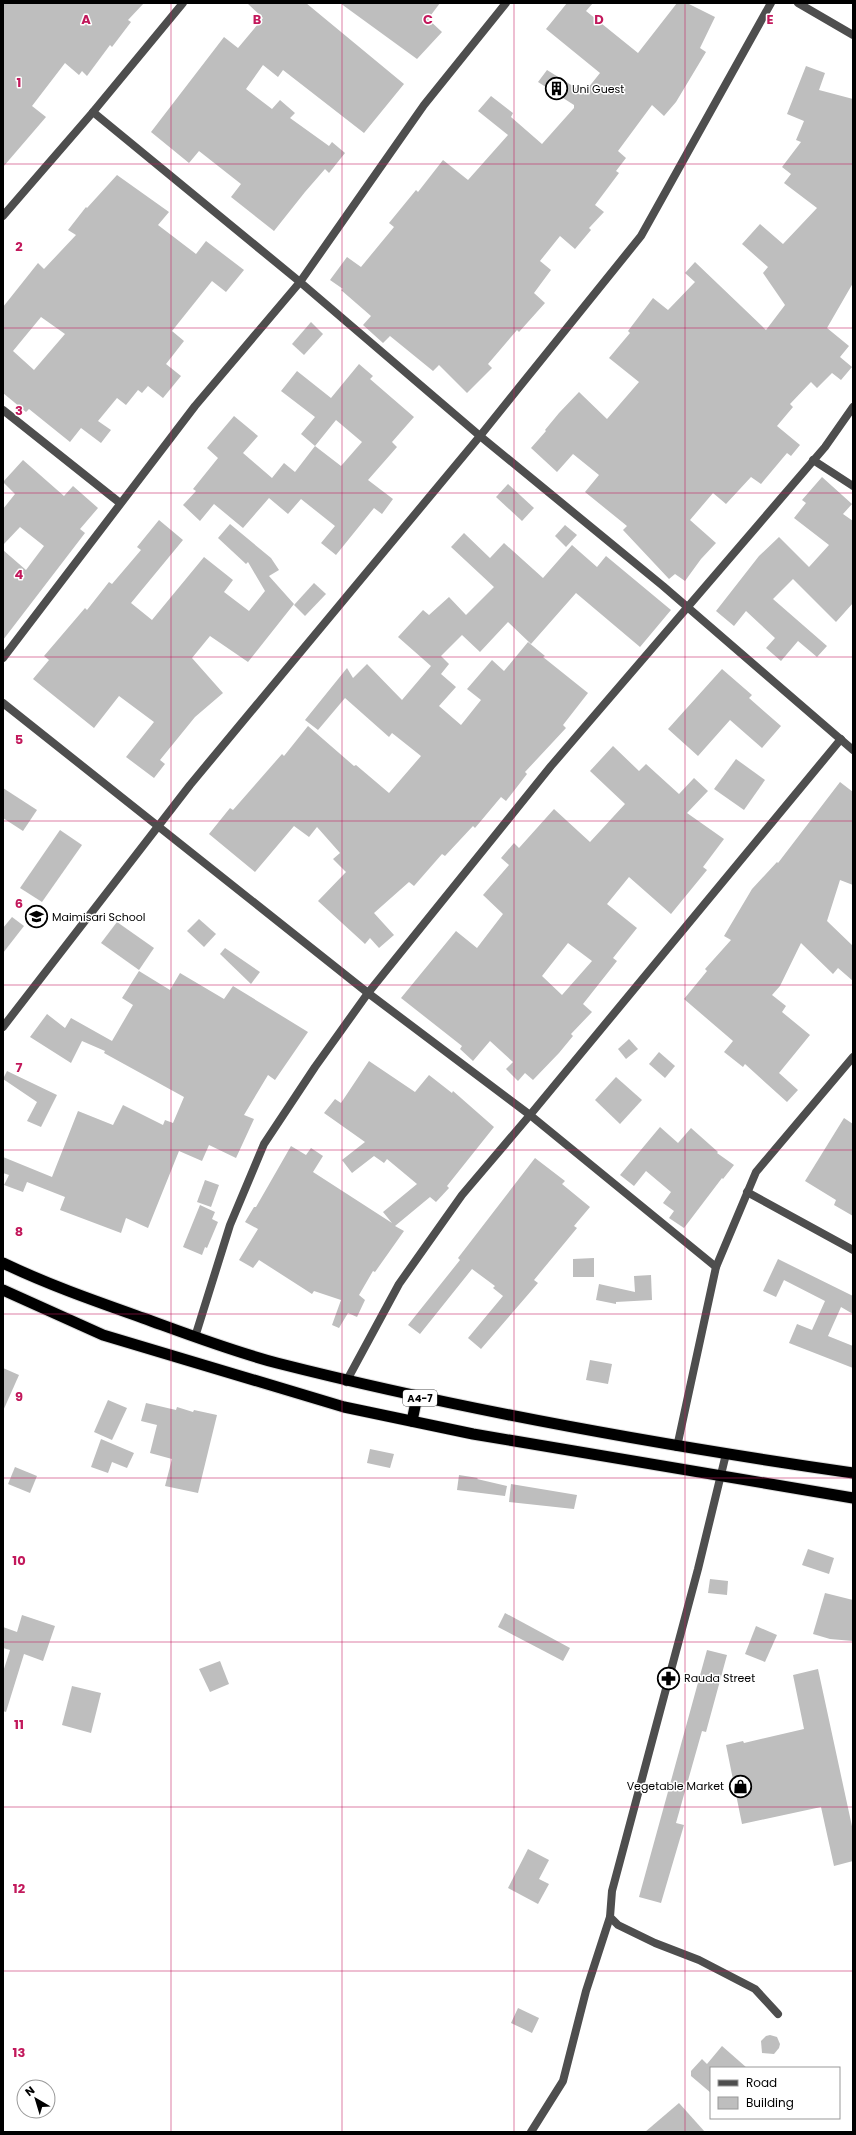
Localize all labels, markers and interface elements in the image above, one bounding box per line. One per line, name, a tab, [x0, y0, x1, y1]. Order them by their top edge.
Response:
text: A	[81, 10, 91, 29]
text: B	[253, 10, 262, 29]
text: C	[423, 10, 433, 29]
text: D	[594, 10, 604, 29]
text: E	[766, 10, 774, 29]
text: 1	[17, 73, 21, 92]
building icon: Uni Guest	[543, 76, 569, 102]
place label: Uni Guest	[572, 81, 624, 97]
text: 2	[15, 237, 23, 256]
text: 3	[15, 401, 23, 420]
text: 4	[15, 565, 24, 584]
text: 5	[15, 730, 23, 749]
text: 6	[15, 894, 23, 913]
school or university icon: Maimisari School	[24, 904, 50, 930]
place label: Maimisari School	[52, 909, 146, 925]
text: 7	[16, 1058, 23, 1077]
text: 8	[15, 1222, 23, 1241]
text: 9	[15, 1387, 23, 1406]
road number: A4-7	[403, 1390, 437, 1406]
text: 10	[12, 1551, 26, 1570]
pharmacy icon: Rauda Street	[656, 1665, 682, 1691]
place label: Rauda Street	[684, 1670, 755, 1686]
text: 11	[14, 1715, 24, 1734]
shop icon: Vegetable Market	[727, 1773, 753, 1799]
place label: Vegetable Market	[627, 1778, 724, 1794]
text: 12	[13, 1879, 26, 1898]
text: 13	[13, 2043, 26, 2062]
legend	[710, 2067, 840, 2119]
text: Road	[746, 2074, 777, 2091]
north arrow	[16, 2079, 56, 2119]
text: N	[22, 2082, 38, 2100]
text: Building	[746, 2094, 794, 2111]

